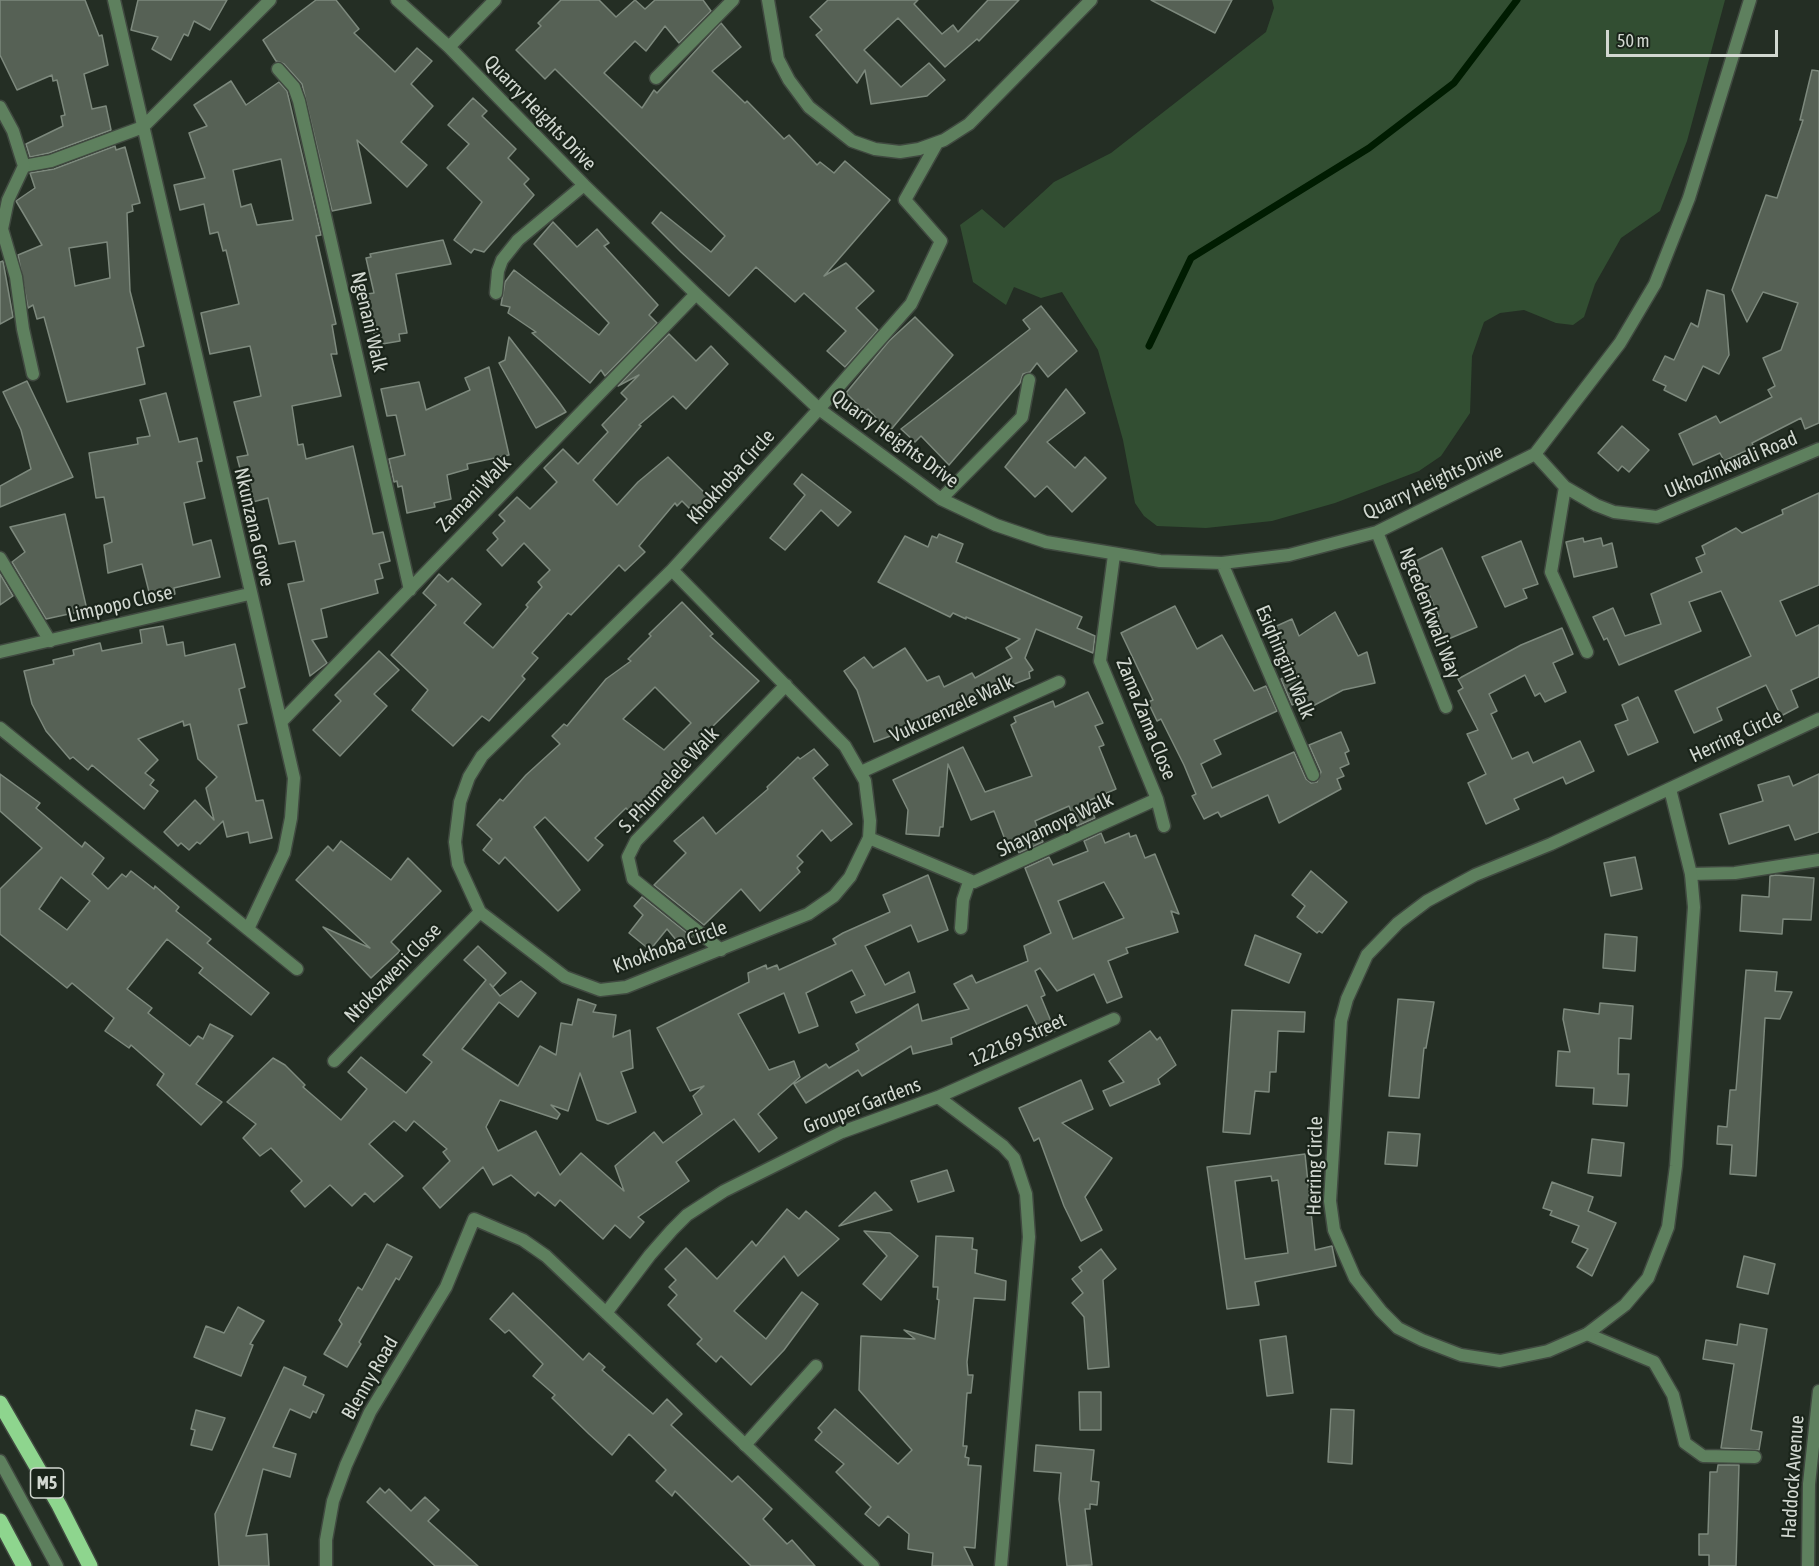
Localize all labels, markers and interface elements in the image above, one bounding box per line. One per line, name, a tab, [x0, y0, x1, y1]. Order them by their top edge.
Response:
scale bar	[1609, 18, 1782, 56]
text: 50 m	[1617, 30, 1649, 51]
street label: Quarry Heights Drive	[479, 50, 601, 176]
street label: Ngenani Walk	[346, 269, 392, 375]
street label: Quarry Heights Drive	[827, 385, 963, 493]
street label: Khokhoba Circle	[682, 425, 780, 529]
street label: Ukhozinkwali Road	[1661, 426, 1801, 504]
street label: Quarry Heights Drive	[1359, 439, 1507, 525]
street label: Zamani Walk	[432, 451, 516, 537]
street label: Nkunzana Grove	[229, 465, 279, 589]
street label: Ngcedenkwali Way	[1394, 544, 1466, 682]
street label: Limpopo Close	[65, 580, 175, 628]
street label: Esiqhingini Walk	[1250, 602, 1320, 722]
street label: Zama Zama Close	[1111, 655, 1181, 783]
street label: Vukuzenzele Walk	[886, 670, 1018, 748]
street label: Herring Circle	[1686, 704, 1786, 768]
street label: S. Phumelele Walk	[614, 722, 724, 838]
street label: Shayamoya Walk	[993, 788, 1117, 862]
street label: Khokhoba Circle	[610, 915, 730, 979]
street label: Ntokozweni Close	[340, 918, 446, 1028]
street label: 122169 Street	[966, 1008, 1070, 1072]
street label: Grouper Gardens	[800, 1073, 924, 1139]
street label: Herring Circle	[1302, 1116, 1328, 1216]
street label: Blenny Road	[337, 1332, 403, 1424]
street label: Haddock Avenue	[1777, 1415, 1809, 1539]
road number: M5	[30, 1468, 63, 1498]

